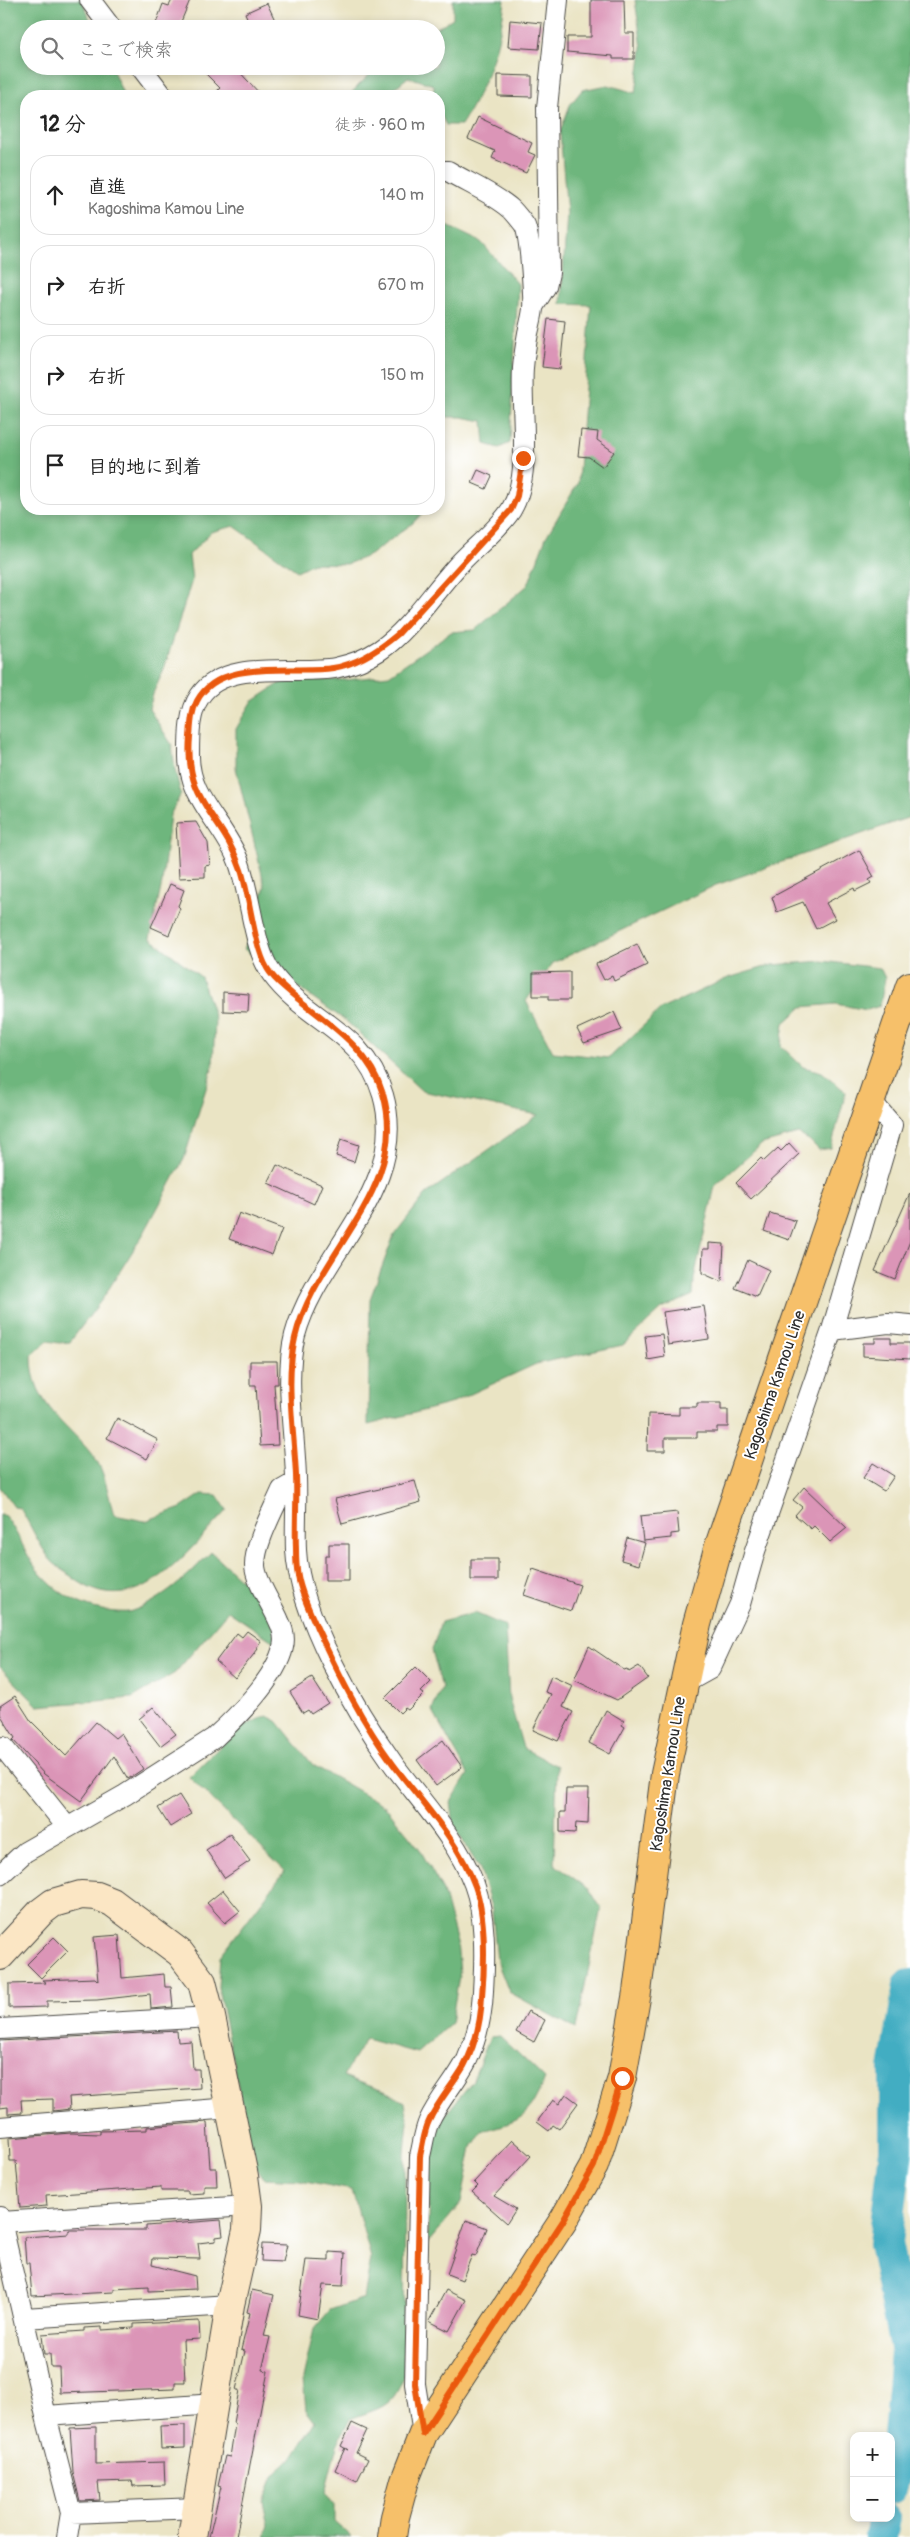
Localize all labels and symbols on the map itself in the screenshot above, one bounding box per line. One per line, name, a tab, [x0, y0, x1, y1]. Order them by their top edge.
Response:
route end	[512, 447, 535, 470]
street label: Kagoshima Kamou Line	[740, 1308, 810, 1462]
street label: Kagoshima Kamou Line	[646, 1695, 690, 1853]
route start	[611, 2067, 634, 2090]

